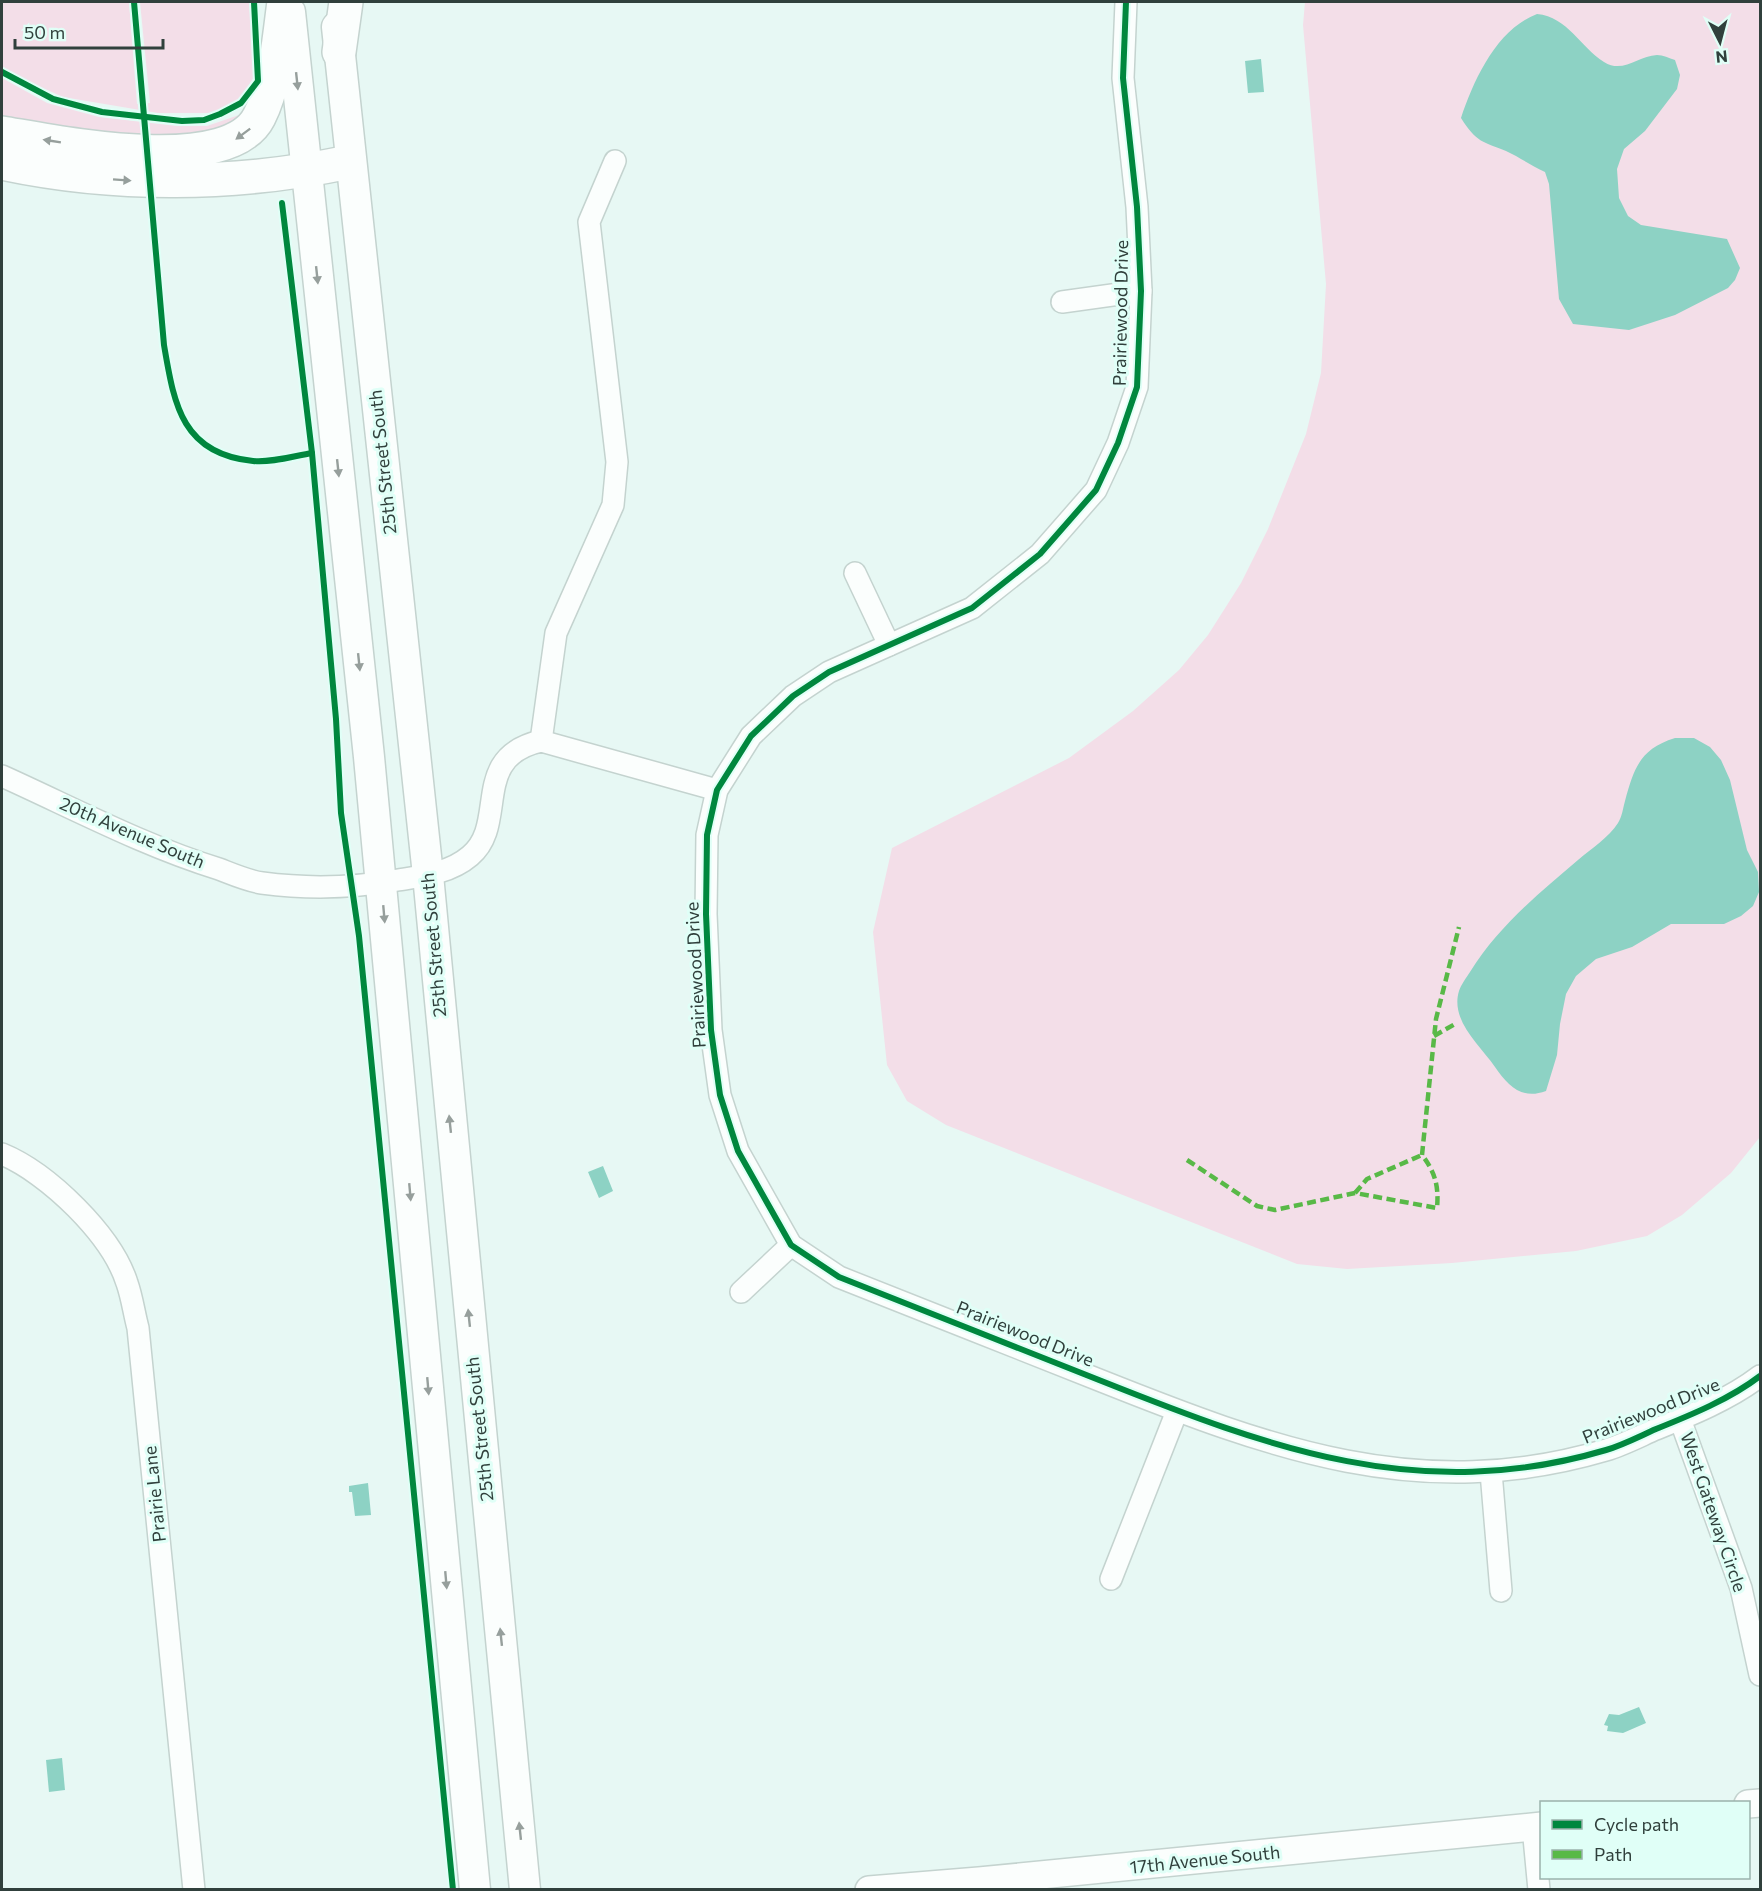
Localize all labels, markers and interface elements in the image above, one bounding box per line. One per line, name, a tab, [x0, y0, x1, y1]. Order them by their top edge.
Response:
scale bar	[15, 12, 164, 50]
north arrow	[1690, 12, 1750, 72]
text: 50 m	[24, 21, 65, 43]
text: N	[1715, 47, 1729, 67]
one-way arrow	[292, 71, 302, 90]
one-way arrow	[235, 127, 250, 139]
one-way arrow	[43, 136, 62, 145]
one-way arrow	[112, 175, 131, 185]
street label: Prairiewood Drive	[1108, 240, 1132, 386]
one-way arrow	[312, 265, 322, 284]
street label: 25th Street South	[363, 389, 401, 535]
one-way arrow	[333, 459, 343, 478]
one-way arrow	[354, 653, 364, 672]
street label: 20th Avenue South	[57, 792, 208, 873]
street label: 25th Street South	[416, 872, 450, 1018]
street label: Prairiewood Drive	[680, 901, 710, 1049]
one-way arrow	[379, 904, 389, 923]
one-way arrow	[445, 1114, 455, 1133]
one-way arrow	[405, 1182, 415, 1201]
street label: Prairiewood Drive	[953, 1295, 1097, 1371]
one-way arrow	[464, 1308, 474, 1327]
street label: 25th Street South	[460, 1356, 498, 1502]
street label: Prairiewood Drive	[1579, 1372, 1723, 1448]
one-way arrow	[423, 1376, 433, 1395]
street label: West Gateway Circle	[1676, 1429, 1752, 1595]
street label: Prairie Lane	[138, 1445, 170, 1543]
one-way arrow	[441, 1570, 451, 1589]
one-way arrow	[496, 1628, 506, 1647]
legend	[1540, 1801, 1750, 1879]
text: Cycle path	[1594, 1813, 1679, 1835]
one-way arrow	[515, 1822, 525, 1841]
street label: 17th Avenue South	[1129, 1840, 1281, 1878]
text: Path	[1594, 1843, 1632, 1865]

